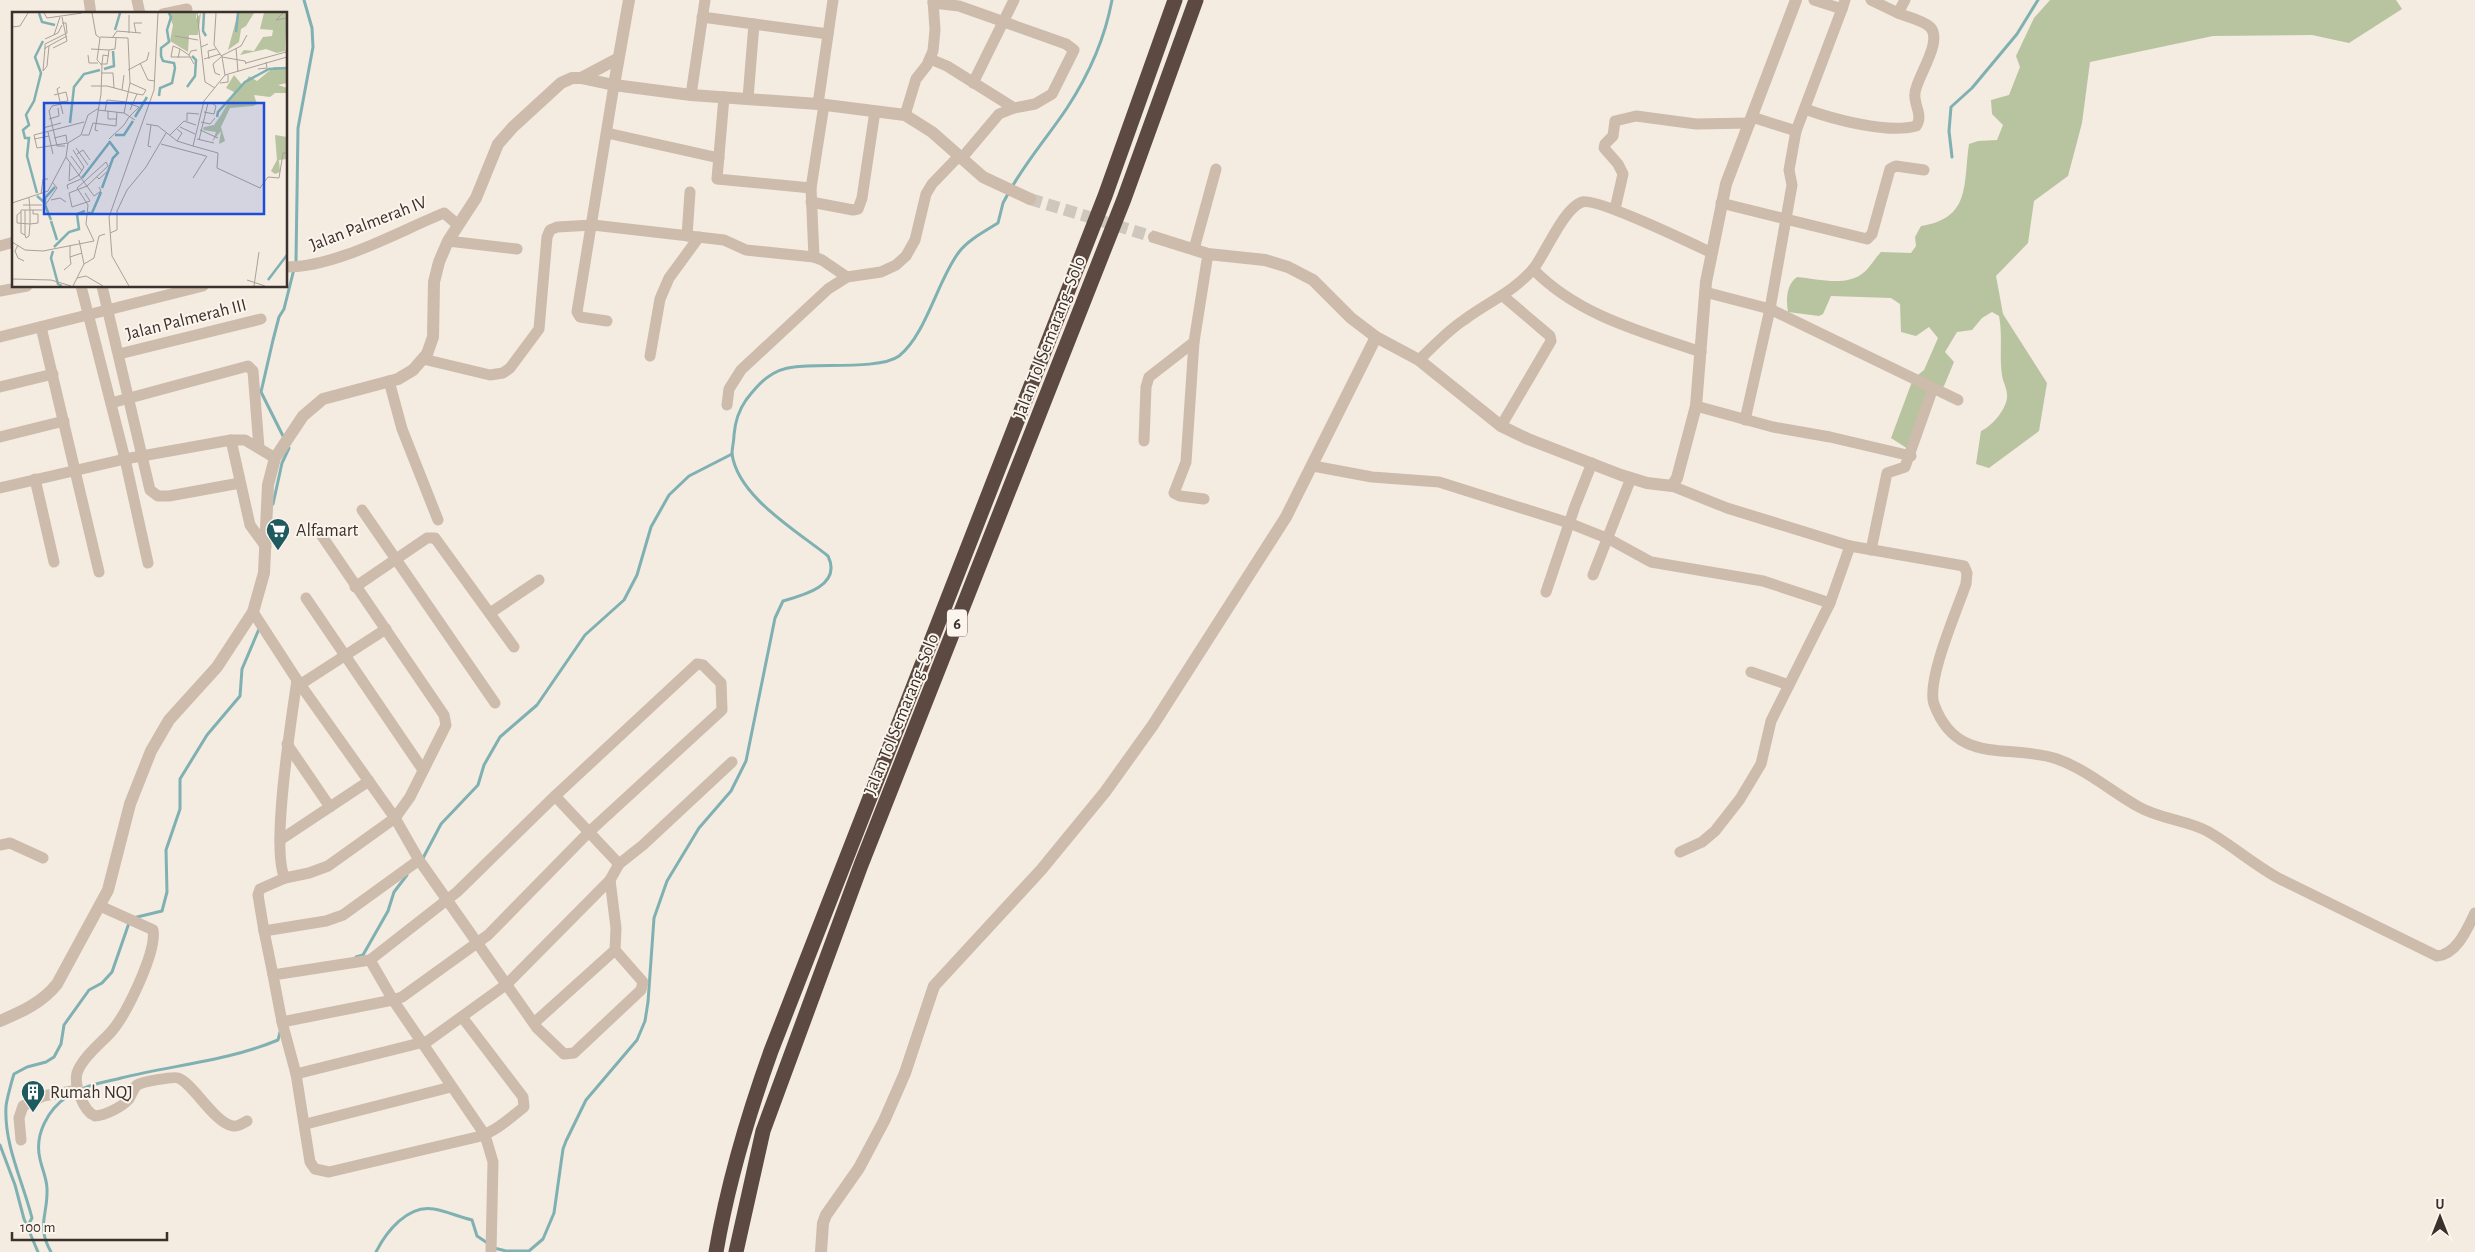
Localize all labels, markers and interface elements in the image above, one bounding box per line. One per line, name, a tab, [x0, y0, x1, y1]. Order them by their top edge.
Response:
inset map	[12, 12, 288, 288]
street label: Jalan Palmerah IV	[307, 193, 430, 254]
street label: Jalan Tol Semarang–Solo	[1011, 254, 1089, 421]
street label: Jalan Palmerah III	[124, 296, 248, 344]
supermarket icon: Alfamart	[265, 517, 291, 551]
place label: Alfamart	[296, 522, 359, 540]
road number: 6	[947, 610, 967, 636]
street label: Jalan Tol Semarang–Solo	[861, 631, 943, 797]
building icon: Rumah NQJ	[20, 1079, 46, 1113]
place label: Rumah NQJ	[50, 1084, 133, 1102]
north arrow	[2415, 1192, 2465, 1242]
text: U	[2436, 1198, 2445, 1212]
scale bar	[12, 1210, 168, 1242]
text: 100 m	[20, 1220, 55, 1235]

